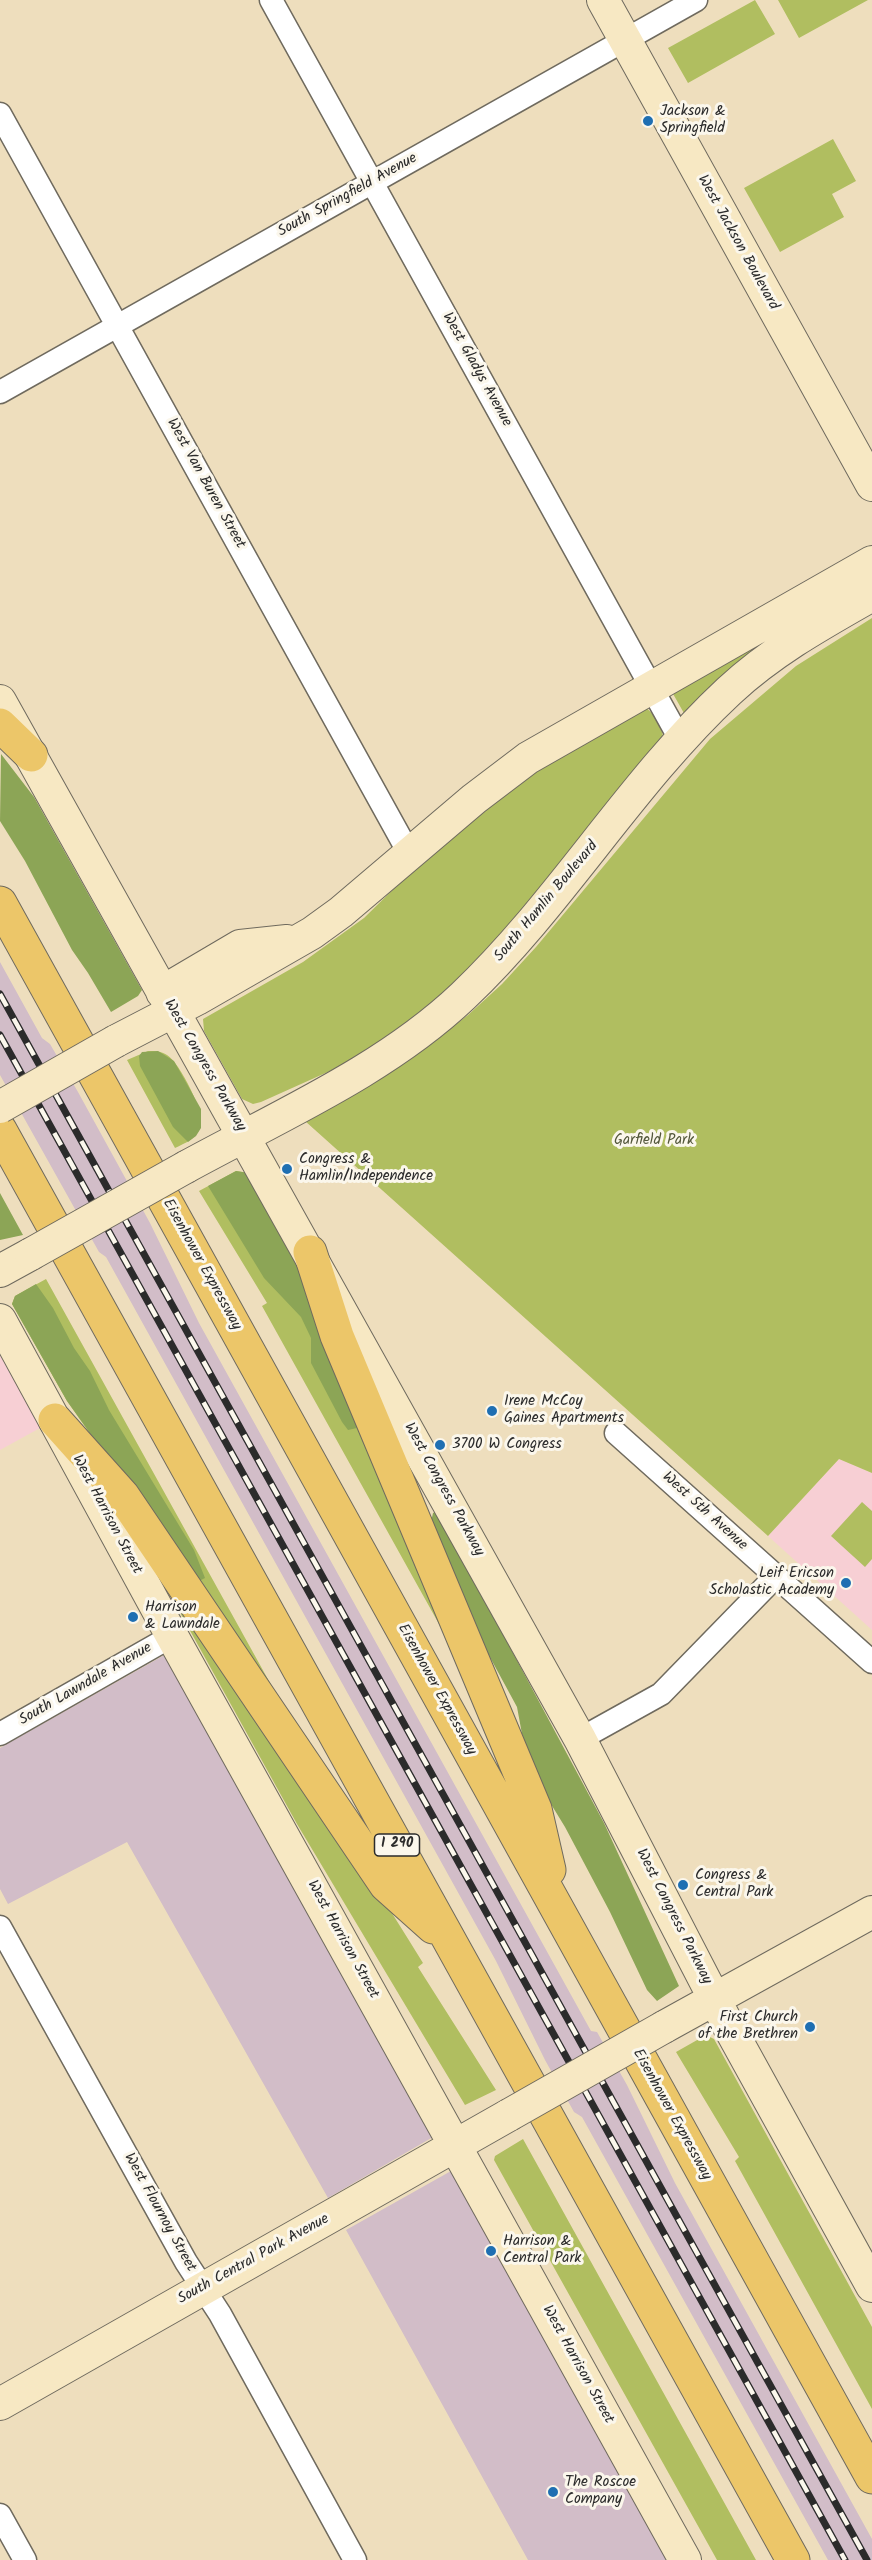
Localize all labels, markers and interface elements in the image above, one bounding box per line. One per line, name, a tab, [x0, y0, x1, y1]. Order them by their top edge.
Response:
place label: Jackson & Springfield	[660, 103, 726, 138]
marker: Jackson & Springfield	[641, 114, 655, 128]
street label: South Springfield Avenue	[275, 150, 421, 242]
street label: West Jackson Boulevard	[692, 172, 782, 314]
street label: West Gladys Avenue	[437, 310, 515, 430]
street label: West Van Buren Street	[162, 416, 248, 552]
street label: South Hamlin Boulevard	[491, 838, 603, 966]
street label: West Congress Parkway	[159, 997, 249, 1135]
park label: Garfield Park	[614, 1132, 694, 1150]
place label: Congress & Hamlin/Independence	[299, 1151, 433, 1186]
marker: Congress & Hamlin/Independence	[280, 1162, 294, 1176]
street label: Eisenhower Expressway	[157, 1196, 245, 1334]
place label: Irene McCoy Gaines Apartments	[504, 1393, 624, 1428]
marker: Irene McCoy Gaines Apartments	[485, 1404, 499, 1418]
street label: West Congress Parkway	[399, 1420, 487, 1560]
place label: 3700 W Congress	[452, 1436, 562, 1454]
marker: 3700 W Congress	[433, 1438, 447, 1452]
street label: West Harrison Street	[67, 1452, 145, 1578]
street label: West 5th Avenue	[658, 1469, 750, 1555]
place label: Leif Ericson Scholastic Academy	[709, 1565, 834, 1600]
marker: Leif Ericson Scholastic Academy	[839, 1576, 853, 1590]
place label: Harrison & Lawndale	[145, 1599, 220, 1634]
marker: Harrison & Lawndale	[126, 1610, 140, 1624]
street label: Eisenhower Expressway	[392, 1621, 480, 1759]
street label: South Lawndale Avenue	[16, 1640, 156, 1730]
road number: I 290	[374, 1834, 420, 1856]
street label: West Congress Parkway	[631, 1846, 715, 1988]
place label: Congress & Central Park	[695, 1867, 773, 1902]
street label: West Harrison Street	[302, 1878, 382, 2002]
marker: Congress & Central Park	[676, 1878, 690, 1892]
place label: First Church of the Brethren	[698, 2009, 798, 2044]
marker: First Church of the Brethren	[803, 2020, 817, 2034]
street label: Eisenhower Expressway	[627, 2046, 715, 2184]
street label: West Flournoy Street	[119, 2150, 199, 2276]
street label: South Central Park Avenue	[175, 2211, 333, 2309]
place label: Harrison & Central Park	[503, 2233, 581, 2268]
marker: Harrison & Central Park	[484, 2244, 498, 2258]
street label: West Harrison Street	[537, 2303, 617, 2427]
place label: The Roscoe Company	[565, 2474, 636, 2509]
marker: The Roscoe Company	[546, 2485, 560, 2499]

